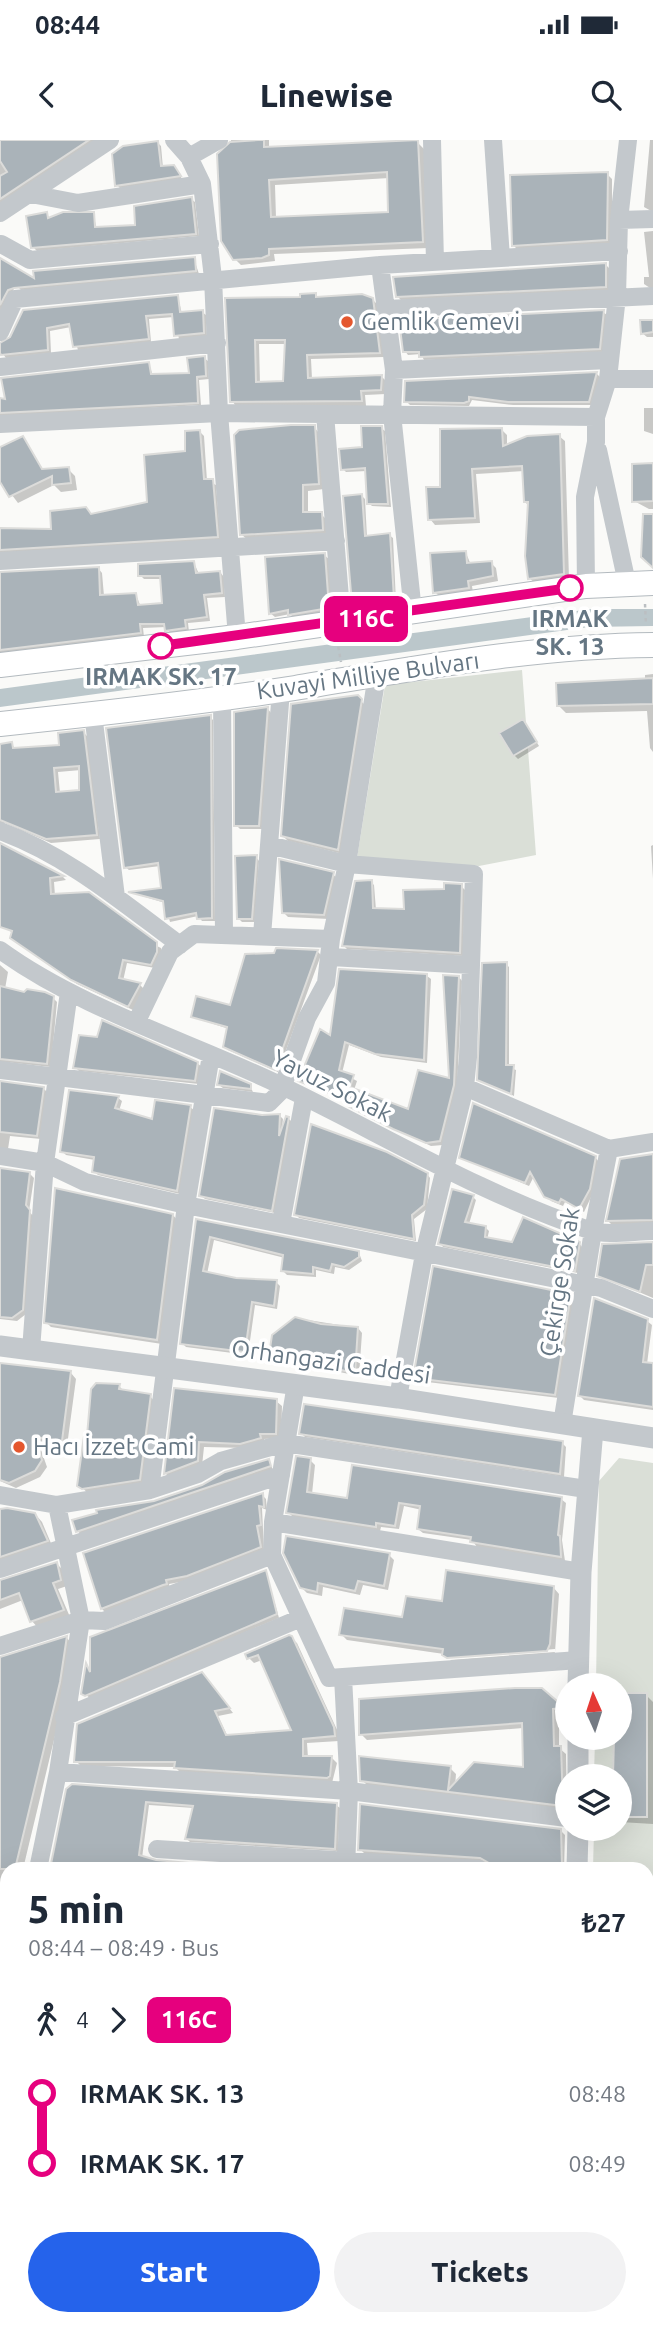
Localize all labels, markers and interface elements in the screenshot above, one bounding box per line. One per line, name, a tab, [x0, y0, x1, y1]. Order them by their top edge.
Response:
text: 08:44	[35, 10, 100, 39]
icon: back	[28, 76, 66, 114]
icon: search	[587, 76, 625, 114]
text: Linewise	[260, 77, 393, 113]
place label: Gemlik Cemevi	[361, 308, 520, 335]
marker: Gemlik Cemevi	[339, 314, 355, 330]
marker: IRMAK SK. 13	[557, 575, 583, 601]
line badge: 116C	[317, 596, 415, 642]
text: 116C	[338, 605, 394, 632]
place label: IRMAK SK. 13	[531, 605, 609, 660]
marker: IRMAK SK. 17	[148, 633, 174, 659]
street label: Kuvayi Milliye Bulvarı	[255, 647, 481, 704]
place label: IRMAK SK. 17	[85, 663, 237, 690]
street label: Yavuz Sokak	[268, 1044, 396, 1127]
street label: Çekirge Sokak	[534, 1205, 585, 1358]
street label: Orhangazi Caddesi	[230, 1334, 432, 1389]
place label: Hacı İzzet Cami	[33, 1433, 194, 1460]
marker: Hacı İzzet Cami	[11, 1439, 27, 1455]
north arrow	[555, 1673, 632, 1750]
map controls	[555, 1673, 632, 1841]
button: layers	[555, 1764, 632, 1841]
text: 5 min	[28, 1888, 125, 1930]
text: ₺27	[582, 1908, 626, 1937]
text: 08:44 – 08:49 · Bus	[28, 1935, 219, 1960]
icon: walk	[28, 2001, 66, 2039]
icon: forward	[99, 2001, 137, 2039]
text: 116C	[161, 2006, 217, 2033]
text: 4	[76, 2007, 89, 2032]
text: IRMAK SK. 13	[80, 2079, 244, 2108]
text: 08:48	[568, 2081, 626, 2106]
text: IRMAK SK. 17	[80, 2149, 244, 2178]
text: 08:49	[568, 2151, 626, 2176]
button: Start	[28, 2232, 320, 2312]
button: Tickets	[334, 2232, 626, 2312]

